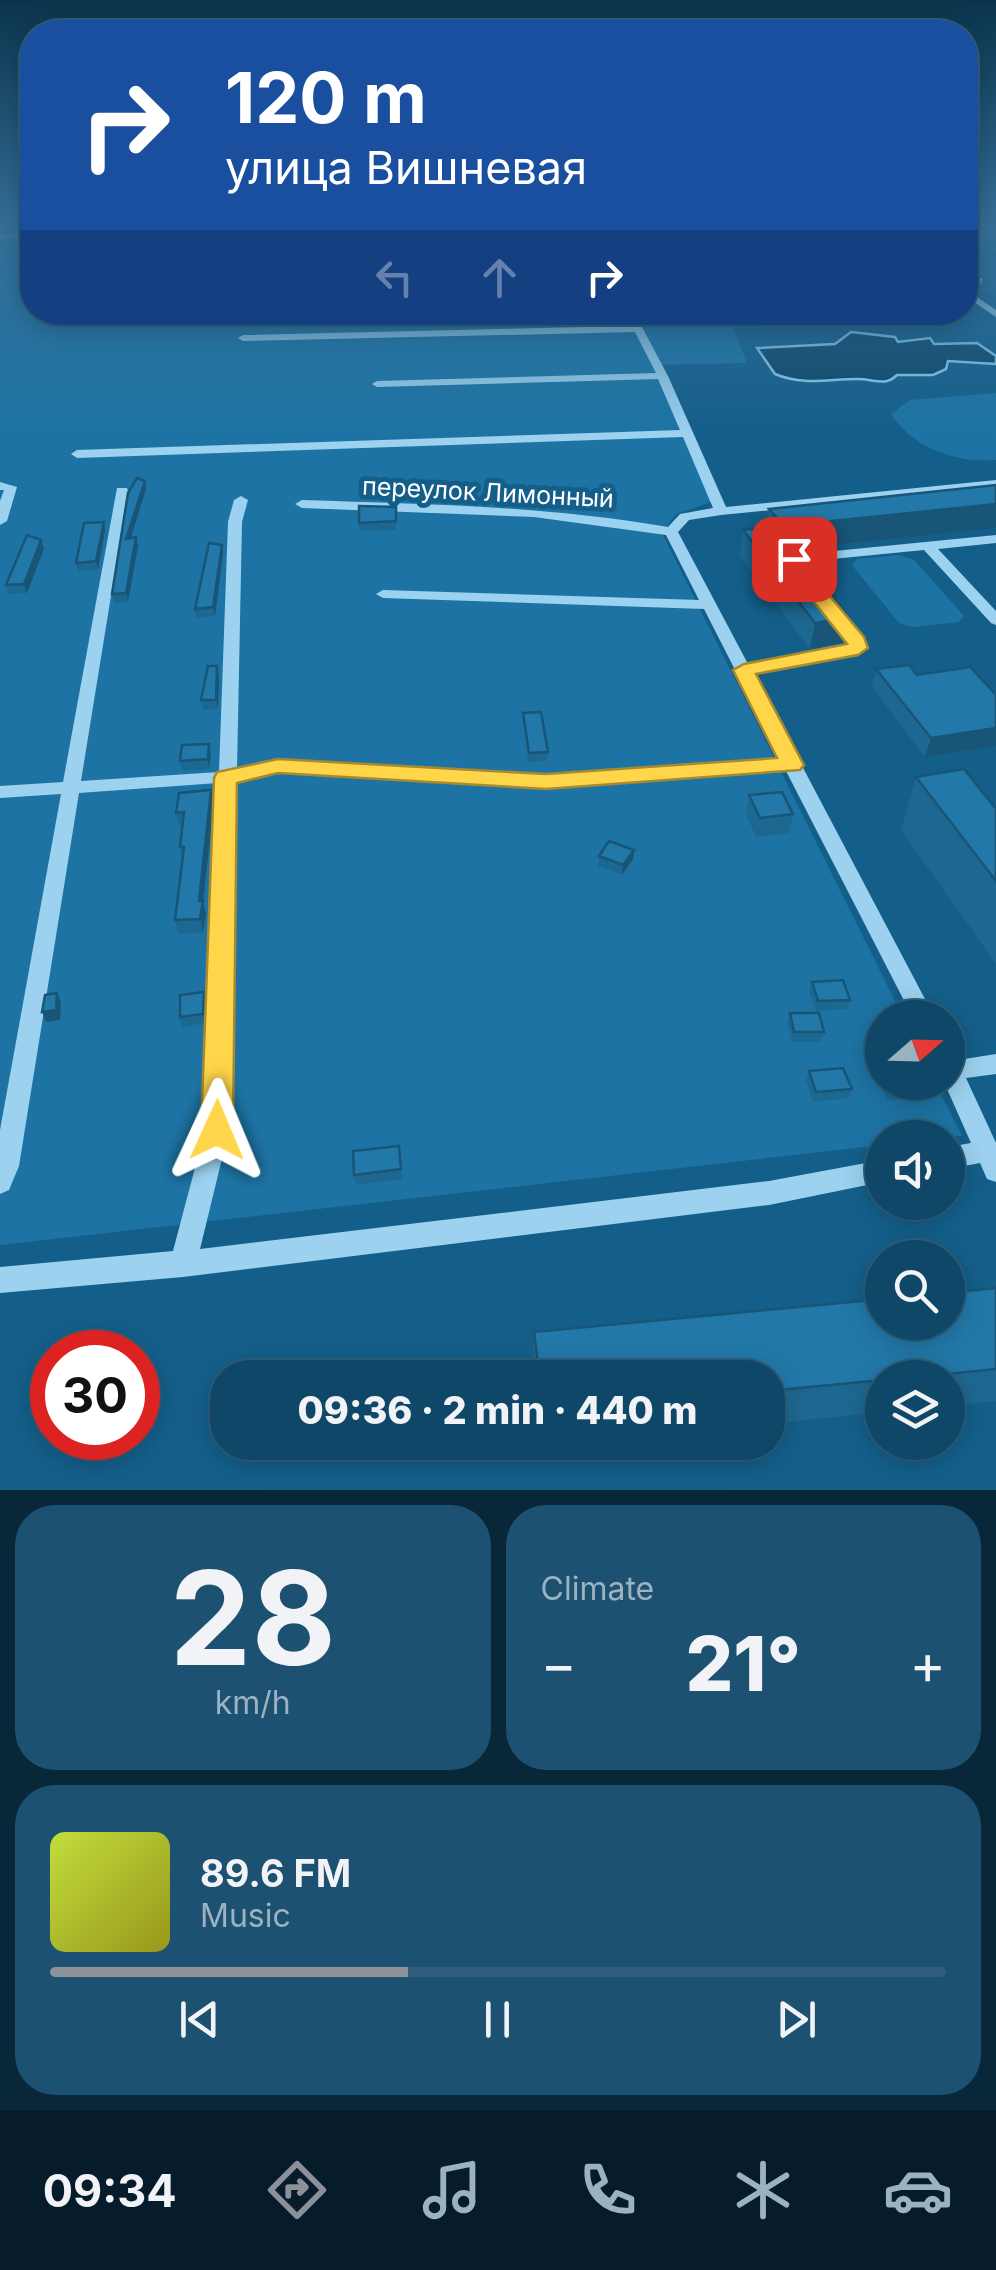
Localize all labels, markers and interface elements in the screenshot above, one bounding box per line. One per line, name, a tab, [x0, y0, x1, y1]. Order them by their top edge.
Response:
text: 120 m	[225, 55, 427, 140]
icon: right	[60, 60, 190, 190]
text: улица Вишневая	[225, 140, 587, 195]
icon: left	[367, 250, 422, 305]
icon: ahead	[472, 250, 527, 305]
icon: right	[577, 250, 632, 305]
street label: переулок Лимонный	[361, 470, 615, 514]
pin	[752, 517, 837, 602]
icon: arrive	[767, 532, 822, 587]
north arrow	[865, 1000, 965, 1100]
map controls	[865, 1000, 965, 1460]
position arrow	[165, 1078, 269, 1182]
button: sound	[865, 1120, 965, 1220]
button: search	[865, 1240, 965, 1340]
speed limit sign: 30	[30, 1330, 160, 1460]
button: layers	[865, 1360, 965, 1460]
text: 09:36 · 2 min · 440 m	[298, 1387, 697, 1433]
text: 28	[170, 1539, 336, 1696]
text: Climate	[541, 1569, 654, 1608]
text: 21°	[685, 1618, 801, 1709]
text: −	[541, 1631, 577, 1697]
text: +	[910, 1631, 946, 1697]
text: km/h	[215, 1683, 291, 1722]
text: 89.6 FM	[200, 1850, 351, 1896]
text: Music	[200, 1896, 291, 1935]
icon: previous	[172, 1992, 227, 2047]
icon: pause	[470, 1992, 525, 2047]
icon: next	[769, 1992, 824, 2047]
icon: directions	[262, 2155, 332, 2225]
icon: music	[417, 2155, 487, 2225]
icon: phone	[573, 2155, 643, 2225]
icon: climate	[728, 2155, 798, 2225]
icon: car	[883, 2155, 953, 2225]
text: 09:34	[43, 2163, 177, 2218]

